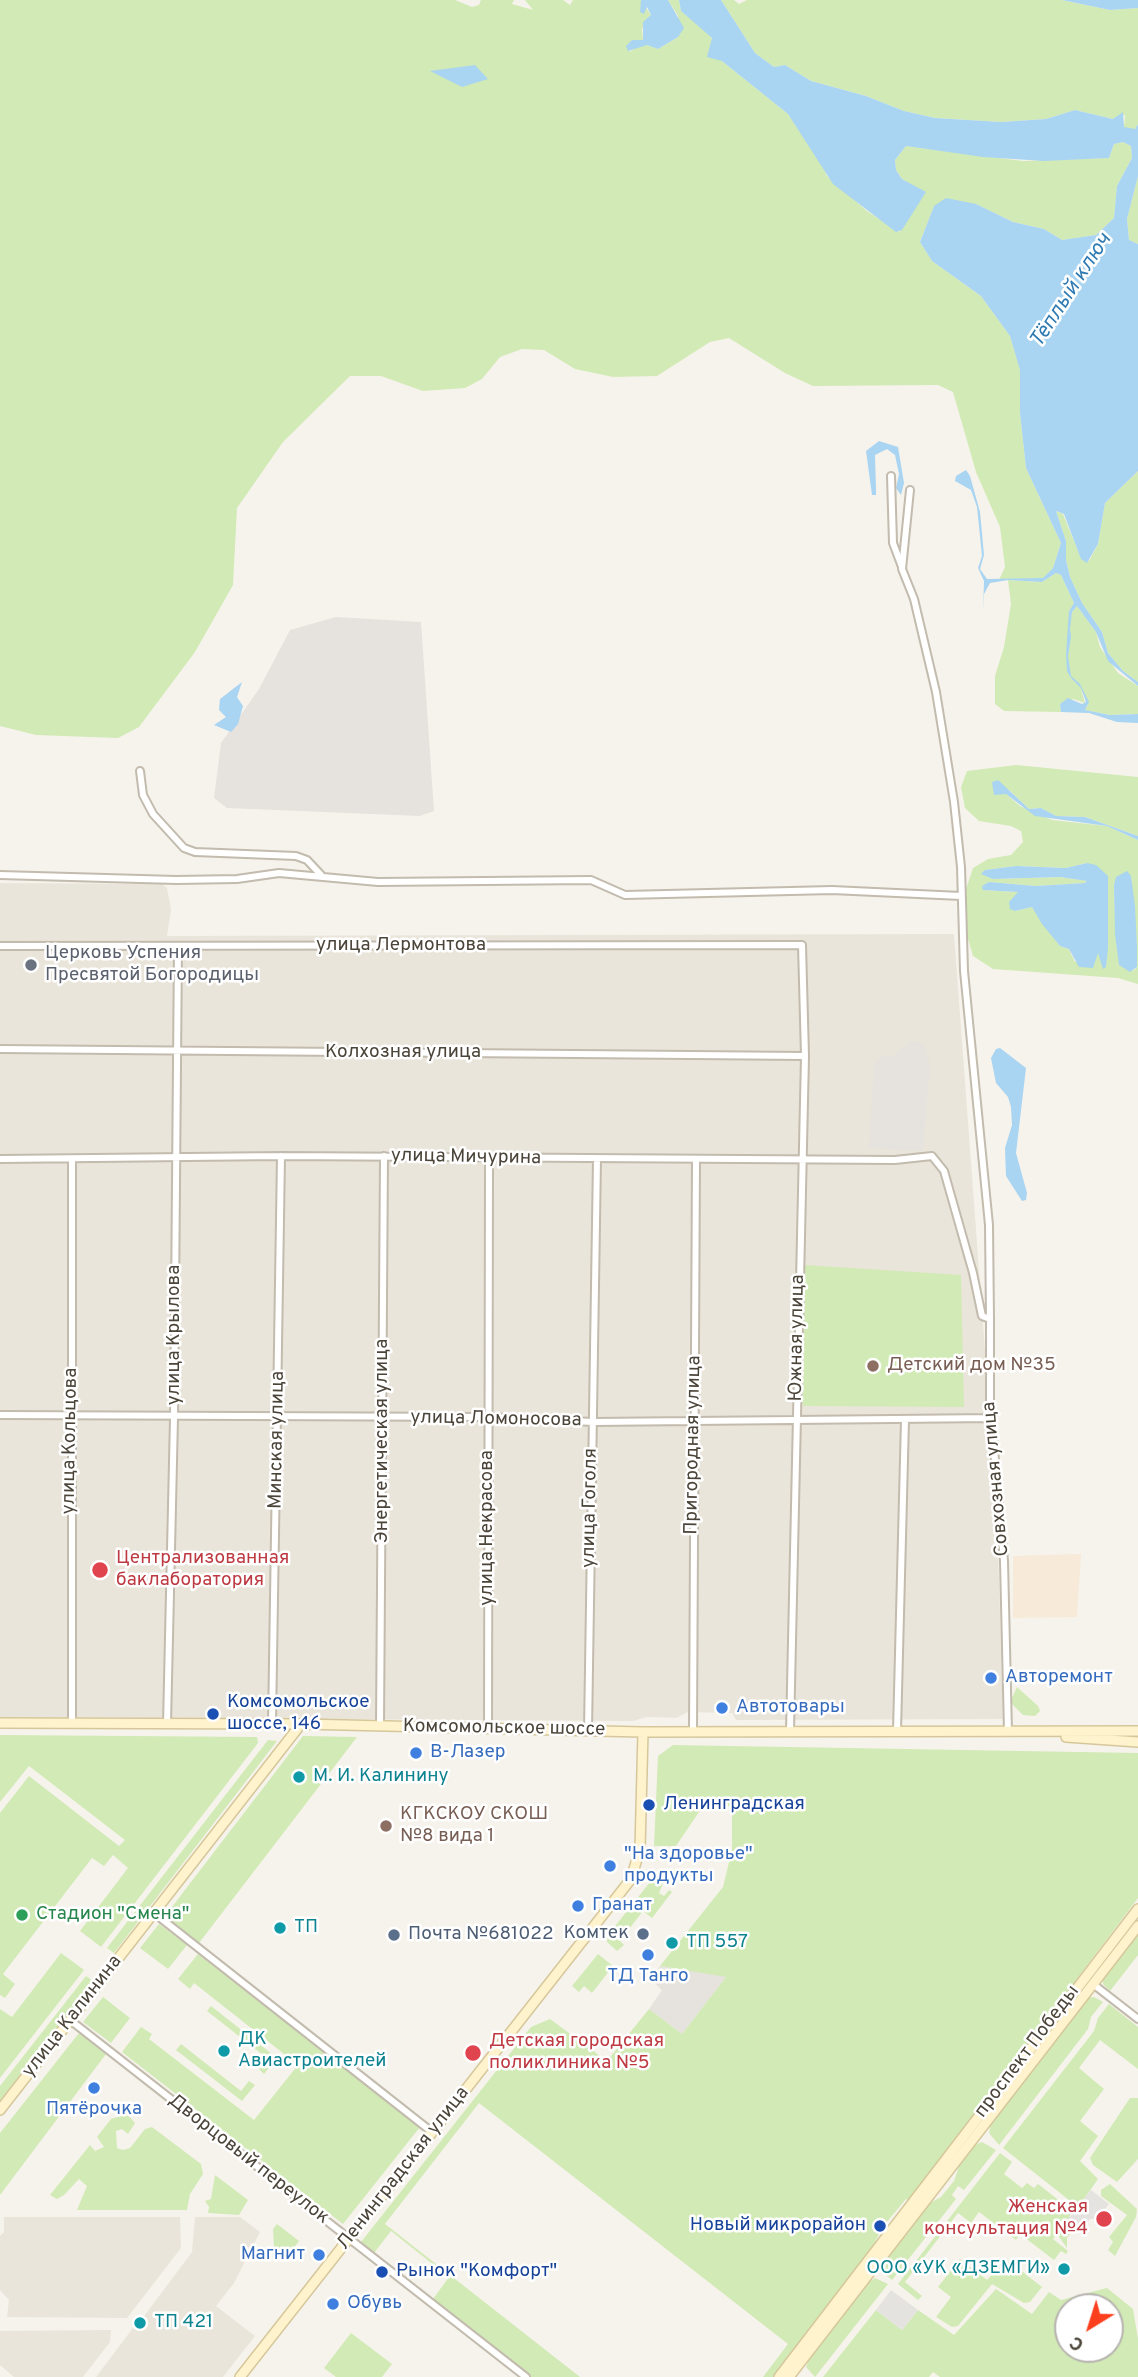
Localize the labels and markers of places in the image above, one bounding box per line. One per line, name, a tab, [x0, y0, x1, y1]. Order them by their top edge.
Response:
place label: Церковь Успения Пресвятой Богородицы	[45, 943, 259, 987]
marker: Церковь Успения Пресвятой Богородицы	[23, 957, 39, 973]
place label: Детский дом №35	[887, 1355, 1056, 1377]
marker: Детский дом №35	[865, 1358, 881, 1374]
place label: Централизованная баклаборатория	[116, 1548, 289, 1592]
marker: Централизованная баклаборатория	[90, 1560, 110, 1580]
place label: Авторемонт	[1005, 1667, 1113, 1689]
marker: Авторемонт	[983, 1670, 999, 1686]
place label: Комсомольское шоссе, 146	[227, 1692, 369, 1736]
place label: Автотовары	[736, 1697, 845, 1719]
marker: Автотовары	[714, 1700, 730, 1716]
marker: Комсомольское шоссе, 146	[205, 1706, 221, 1722]
place label: В-Лазер	[430, 1742, 505, 1764]
marker: В-Лазер	[408, 1745, 424, 1761]
place label: М. И. Калинину	[313, 1766, 449, 1788]
marker: М. И. Калинину	[291, 1769, 307, 1785]
place label: Ленинградская	[663, 1794, 805, 1816]
marker: Ленинградская	[641, 1797, 657, 1813]
place label: КГКСКОУ СКОШ №8 вида 1	[400, 1804, 548, 1848]
marker: КГКСКОУ СКОШ №8 вида 1	[378, 1818, 394, 1834]
place label: "На здоровье" продукты	[624, 1844, 753, 1888]
marker: "На здоровье" продукты	[602, 1858, 618, 1874]
place label: Гранат	[592, 1895, 652, 1917]
marker: Гранат	[570, 1898, 586, 1914]
place label: Стадион "Смена"	[36, 1904, 189, 1926]
marker: Стадион "Смена"	[14, 1907, 30, 1923]
place label: ТП	[294, 1917, 318, 1939]
marker: ТП	[272, 1920, 288, 1936]
place label: Комтек	[563, 1923, 629, 1945]
place label: Почта №681022	[408, 1924, 554, 1946]
marker: Комтек	[635, 1926, 651, 1942]
marker: Почта №681022	[386, 1927, 402, 1943]
place label: ТП 557	[686, 1932, 748, 1954]
marker: ТП 557	[664, 1935, 680, 1951]
marker: ТД Танго	[640, 1947, 656, 1963]
place label: ТД Танго	[607, 1966, 689, 1988]
place label: ДК Авиастроителей	[238, 2029, 386, 2073]
place label: Детская городская поликлиника №5	[489, 2031, 664, 2075]
marker: ДК Авиастроителей	[216, 2043, 232, 2059]
marker: Детская городская поликлиника №5	[463, 2043, 483, 2063]
marker: Пятёрочка	[86, 2080, 102, 2096]
place label: Пятёрочка	[46, 2099, 142, 2121]
place label: Женская консультация №4	[924, 2197, 1088, 2241]
marker: Женская консультация №4	[1094, 2209, 1114, 2229]
place label: Новый микрорайон	[690, 2215, 866, 2237]
marker: Новый микрорайон	[872, 2218, 888, 2234]
place label: Магнит	[241, 2244, 305, 2266]
marker: Магнит	[311, 2247, 327, 2263]
place label: ООО «УК «ДЗЕМГИ»	[866, 2258, 1050, 2280]
place label: Рынок "Комфорт"	[396, 2261, 557, 2283]
marker: ООО «УК «ДЗЕМГИ»	[1056, 2261, 1072, 2277]
marker: Рынок "Комфорт"	[374, 2264, 390, 2280]
place label: Обувь	[347, 2293, 402, 2315]
marker: Обувь	[325, 2296, 341, 2312]
place label: ТП 421	[154, 2312, 213, 2334]
marker: ТП 421	[132, 2315, 148, 2331]

